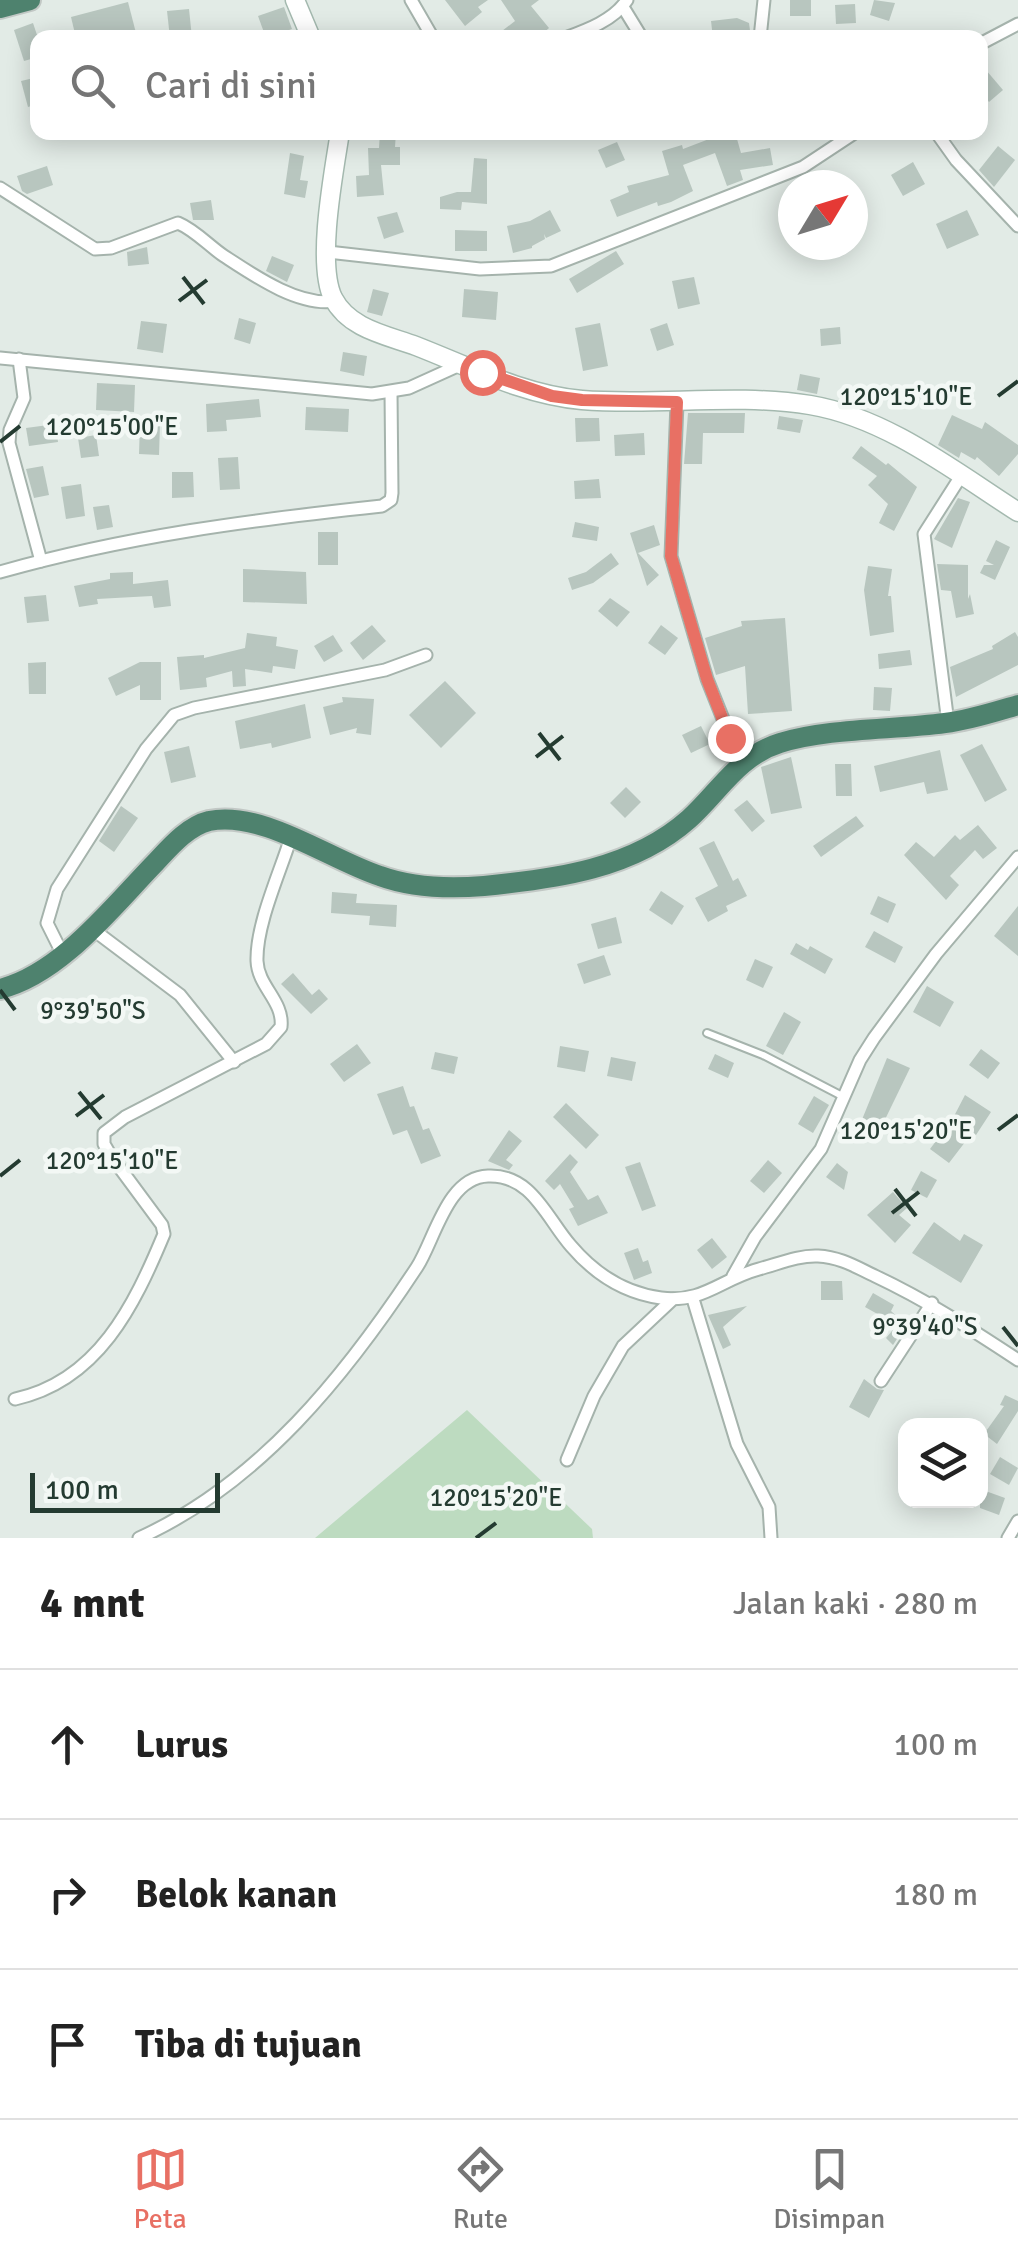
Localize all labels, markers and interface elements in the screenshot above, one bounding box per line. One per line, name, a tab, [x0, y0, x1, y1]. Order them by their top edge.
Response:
search box	[30, 30, 988, 140]
icon: search	[65, 58, 120, 113]
text: Cari di sini	[145, 62, 317, 109]
north arrow	[778, 170, 868, 260]
route start	[460, 350, 506, 396]
text: 120°15'10"E	[840, 381, 972, 412]
text: 120°15'00"E	[46, 411, 178, 442]
route end	[708, 716, 754, 762]
text: 9°39'50"S	[40, 995, 146, 1026]
text: 120°15'20"E	[840, 1115, 972, 1146]
text: 120°15'10"E	[46, 1145, 178, 1176]
text: 9°39'40"S	[872, 1311, 978, 1342]
map controls	[898, 1418, 988, 1508]
button: layers	[898, 1418, 988, 1508]
scale bar	[30, 1468, 220, 1512]
text: 100 m	[45, 1473, 119, 1507]
text: 120°15'20"E	[430, 1482, 562, 1513]
text: 4 mnt	[40, 1578, 145, 1629]
text: Jalan kaki · 280 m	[733, 1584, 978, 1623]
icon: ahead	[40, 1717, 95, 1772]
text: Lurus	[135, 1721, 228, 1768]
text: 100 m	[894, 1725, 978, 1764]
icon: right	[40, 1867, 95, 1922]
text: Belok kanan	[135, 1871, 337, 1918]
text: 180 m	[894, 1875, 978, 1914]
icon: arrive	[40, 2017, 95, 2072]
text: Tiba di tujuan	[135, 2021, 362, 2068]
tab: Peta	[133, 2142, 188, 2236]
tab: Rute	[453, 2142, 508, 2236]
tab: Disimpan	[773, 2142, 885, 2236]

